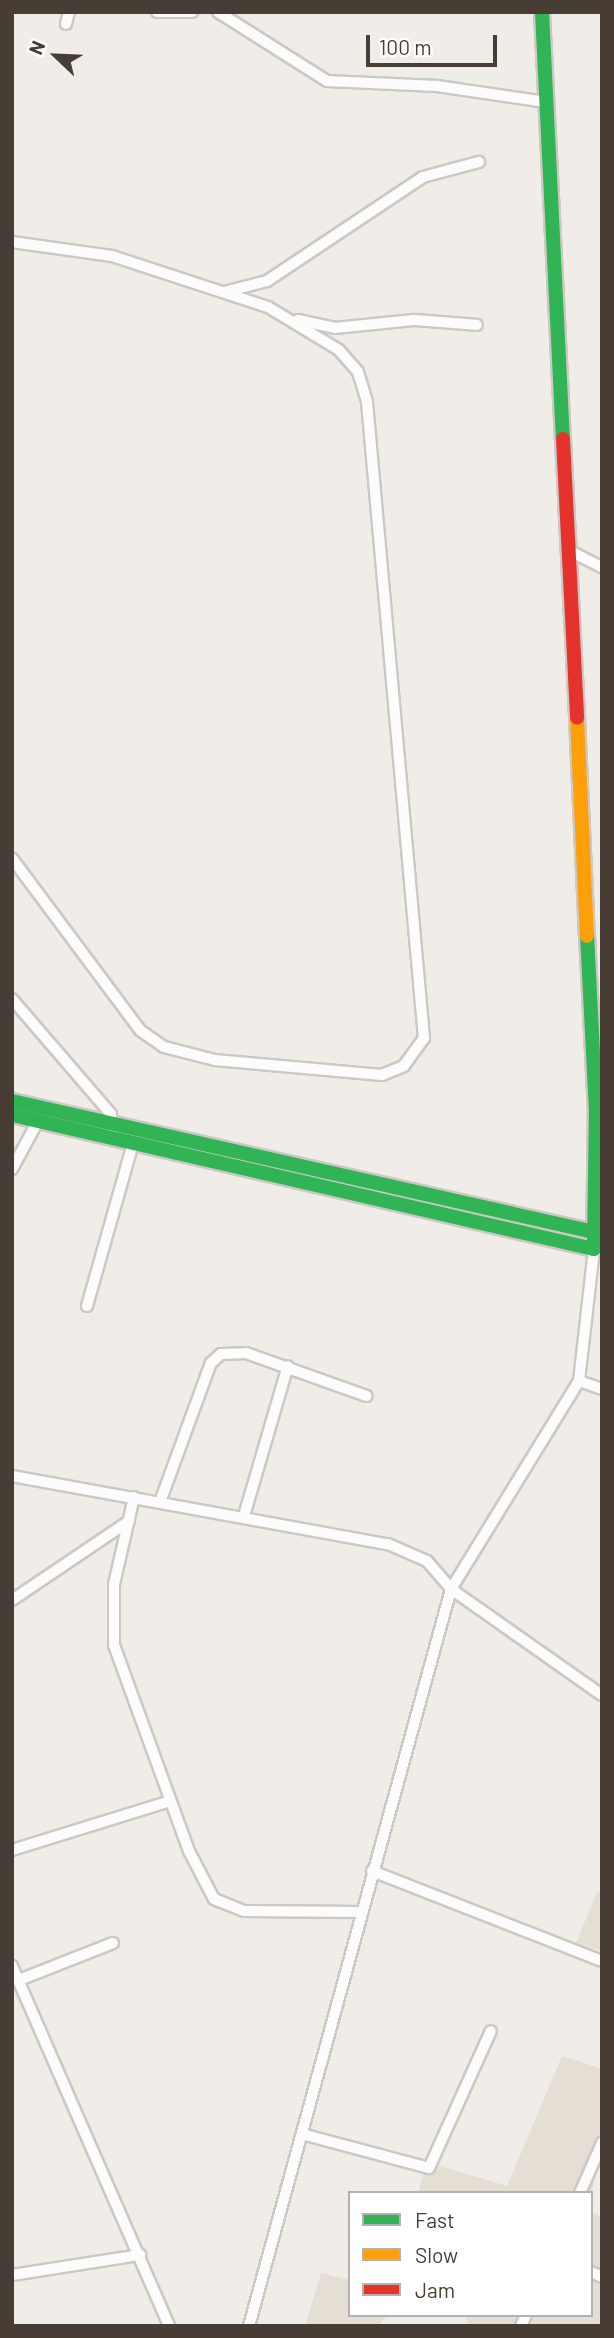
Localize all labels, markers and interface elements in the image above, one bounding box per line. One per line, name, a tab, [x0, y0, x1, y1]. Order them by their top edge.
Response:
north arrow	[21, 21, 91, 91]
scale bar	[369, 21, 500, 65]
text: 100 m	[379, 34, 432, 59]
text: N	[23, 37, 49, 58]
legend	[348, 2191, 593, 2317]
text: Fast	[415, 2207, 455, 2232]
text: Slow	[415, 2242, 458, 2267]
text: Jam	[415, 2277, 455, 2302]

